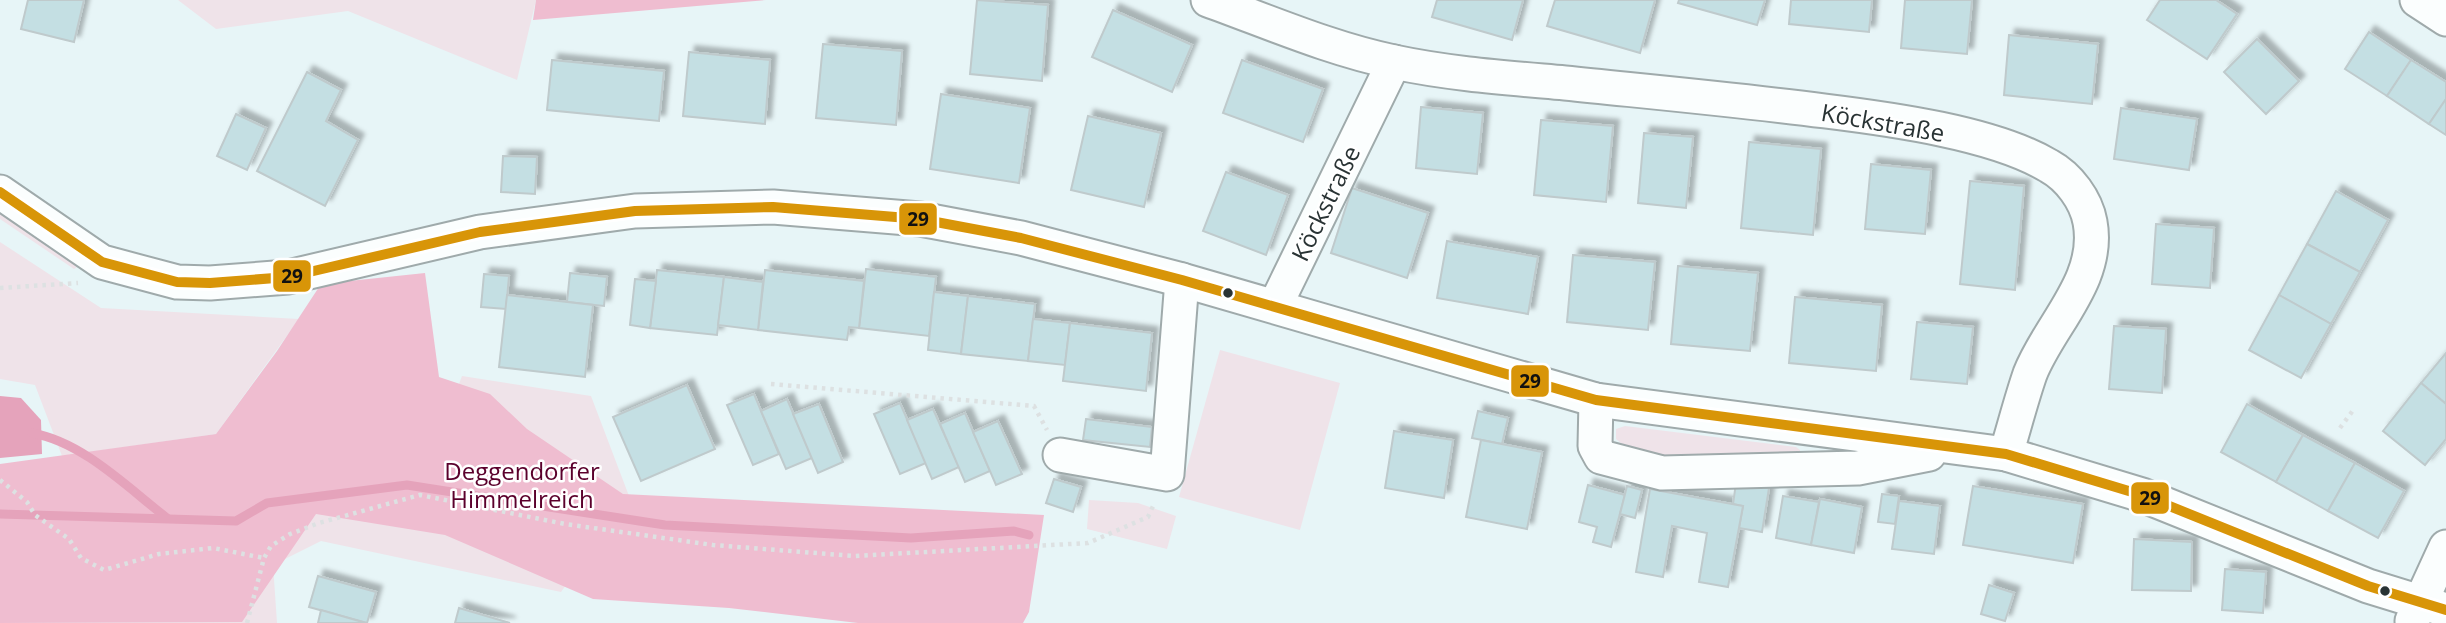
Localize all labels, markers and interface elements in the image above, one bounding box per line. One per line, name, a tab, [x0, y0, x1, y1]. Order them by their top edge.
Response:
street label: Köckstraße	[1819, 95, 1947, 149]
street label: Köckstraße	[1283, 140, 1367, 266]
line badge: 29	[898, 202, 938, 236]
text: 29	[907, 206, 929, 232]
line badge: 29	[272, 259, 312, 293]
text: 29	[281, 263, 303, 289]
unlabelled marker	[1221, 286, 1235, 300]
line badge: 29	[1510, 364, 1550, 398]
text: 29	[1519, 368, 1541, 394]
park label: Deggendorfer Himmelreich	[444, 454, 600, 515]
line badge: 29	[2130, 481, 2170, 515]
text: 29	[2139, 485, 2161, 511]
unlabelled marker	[2378, 584, 2392, 598]

